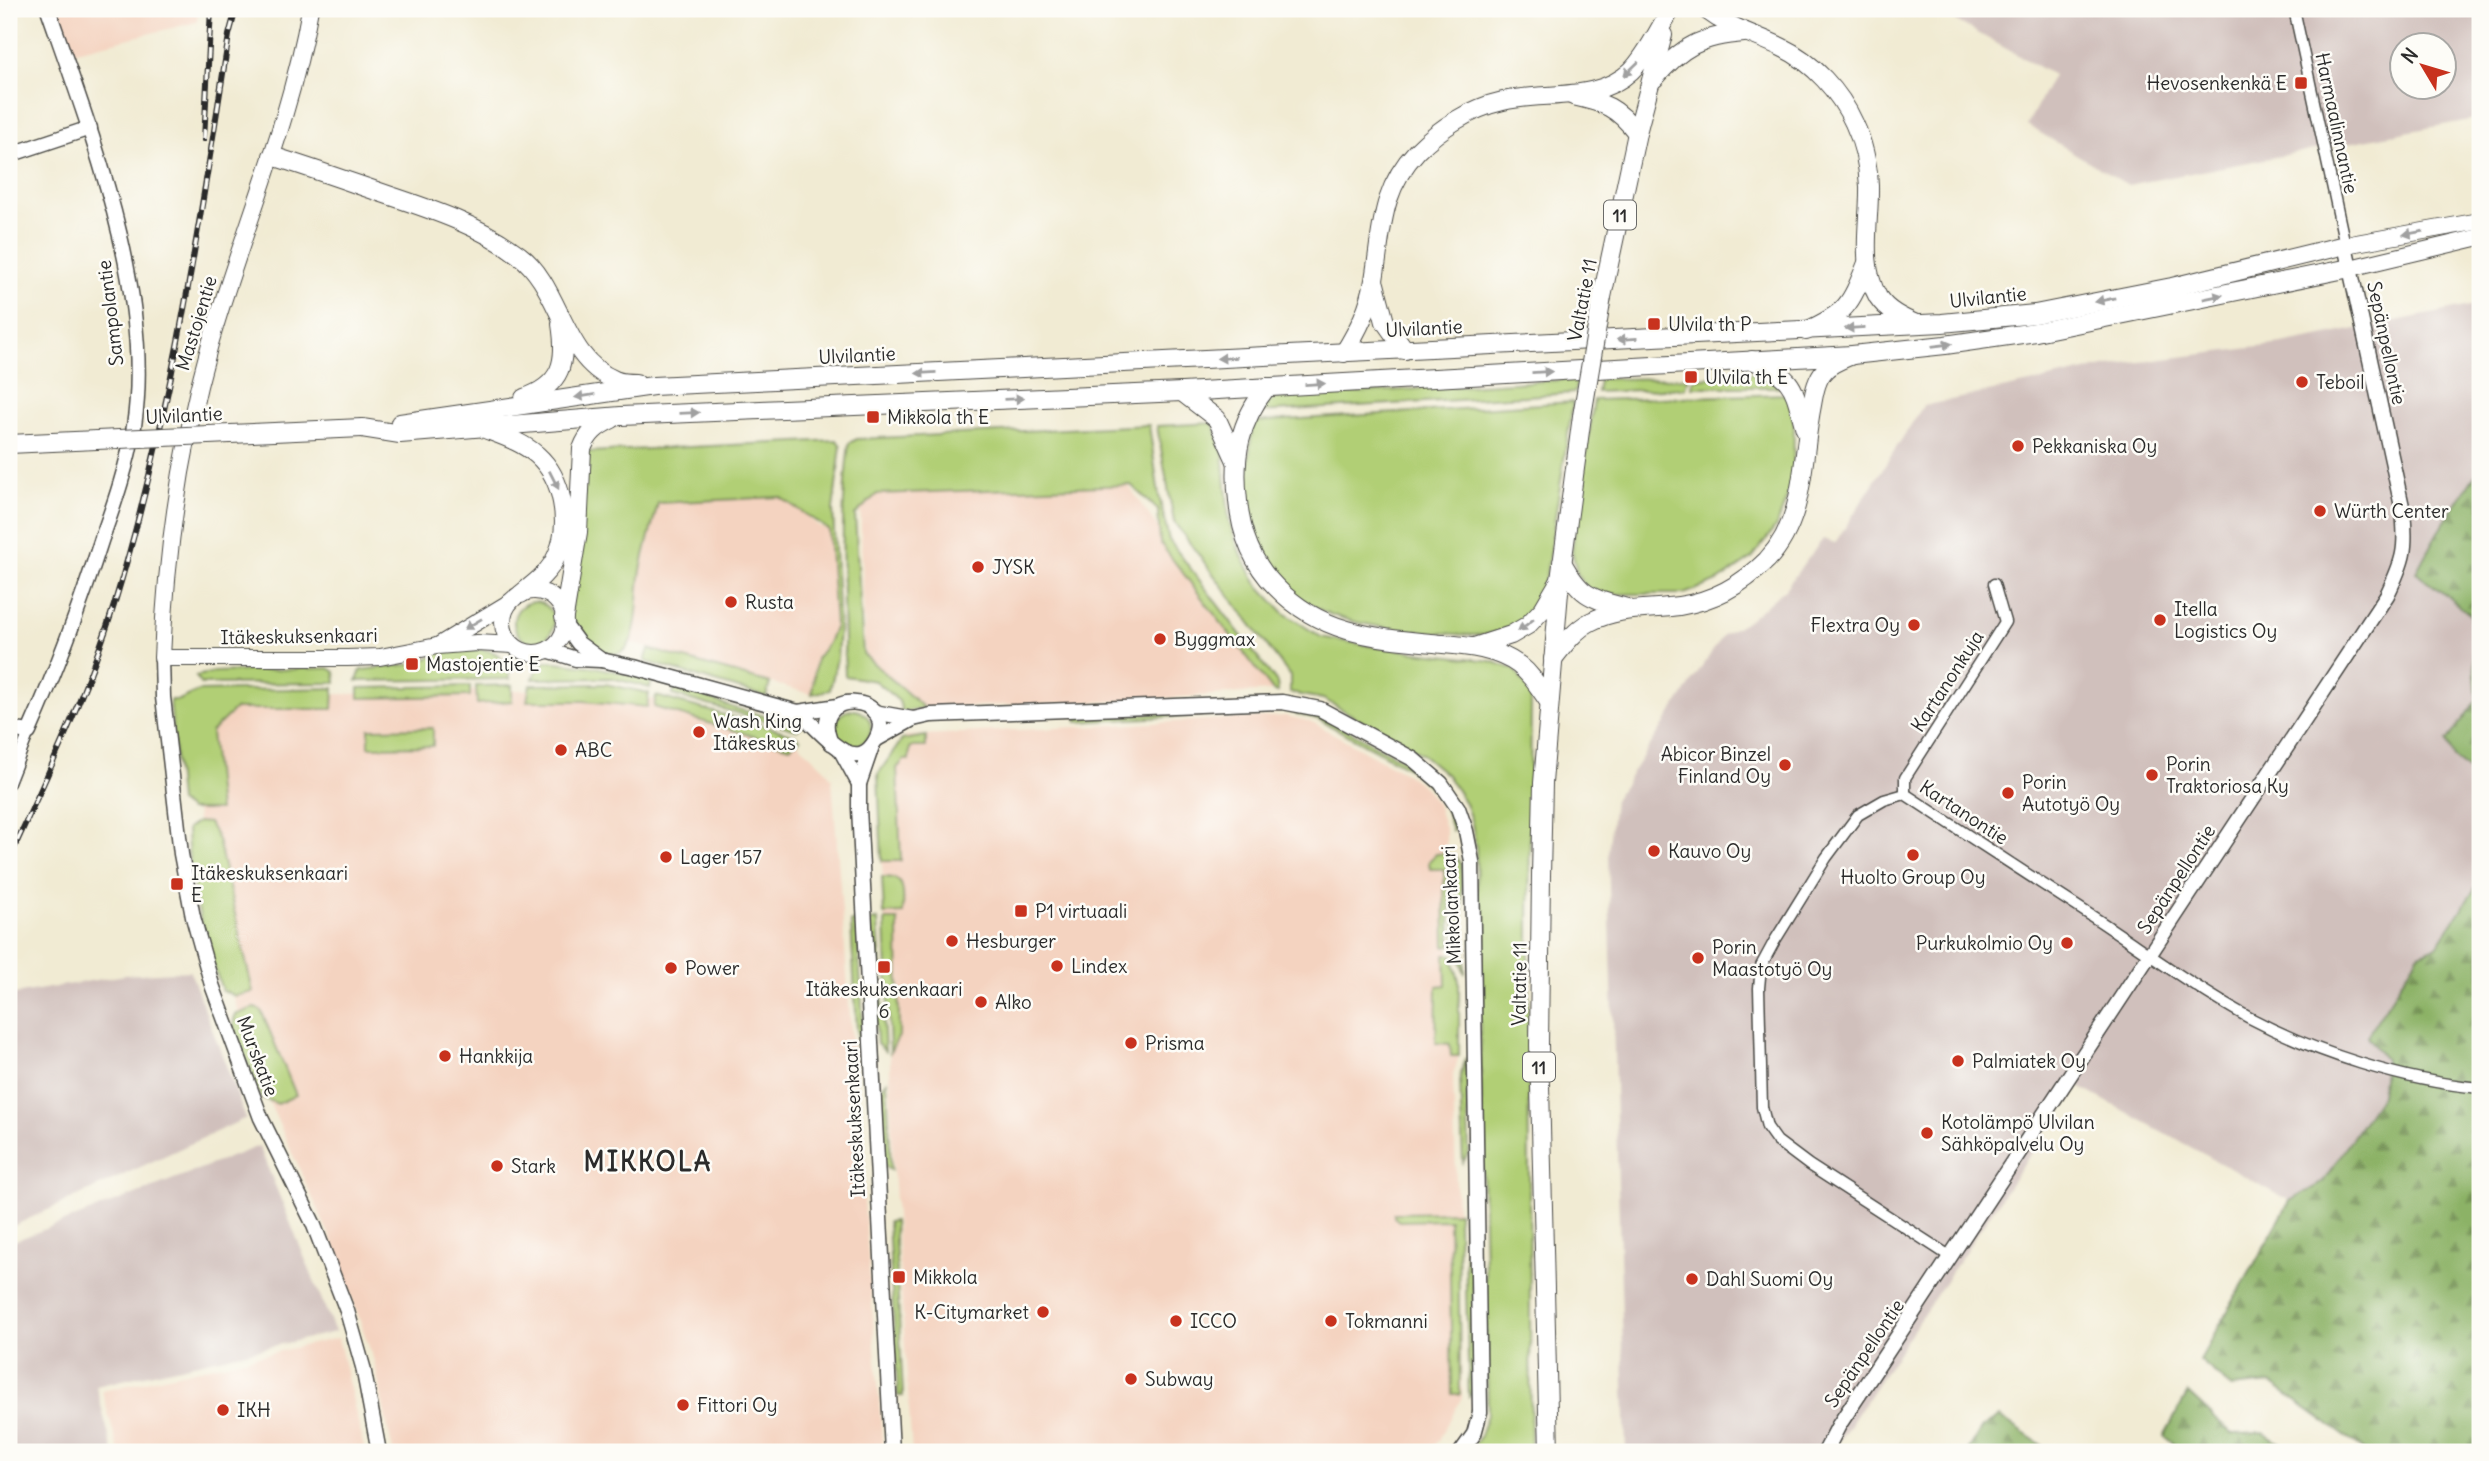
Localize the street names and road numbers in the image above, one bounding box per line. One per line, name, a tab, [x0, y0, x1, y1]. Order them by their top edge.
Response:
street label: Harmaalinnantie	[2310, 50, 2364, 196]
road number: 11	[1604, 200, 1636, 230]
street label: Valtatie 11	[1562, 256, 1602, 344]
street label: Sampolantie	[92, 259, 128, 367]
street label: Mastojentie	[170, 273, 222, 373]
street label: Sepänpellontie	[2362, 279, 2412, 407]
street label: Ulvilantie	[1948, 281, 2028, 313]
street label: Ulvilantie	[1385, 314, 1463, 342]
street label: Ulvilantie	[818, 341, 896, 369]
street label: Ulvilantie	[145, 401, 223, 429]
street label: Itäkeskuksenkaari	[220, 623, 378, 649]
street label: Kartanonkuja	[1905, 626, 1989, 736]
street label: Kartanontie	[1915, 774, 2013, 850]
street label: Sepänpellontie	[2132, 820, 2220, 938]
street label: Mikkolankaari	[1436, 845, 1466, 965]
street label: Valtatie 11	[1506, 942, 1532, 1026]
street label: Murskatie	[232, 1012, 284, 1100]
street label: Itäkeskuksenkaari	[838, 1040, 870, 1198]
road number: 11	[1523, 1052, 1555, 1082]
street label: Sepänpellontie	[1819, 1294, 1909, 1412]

